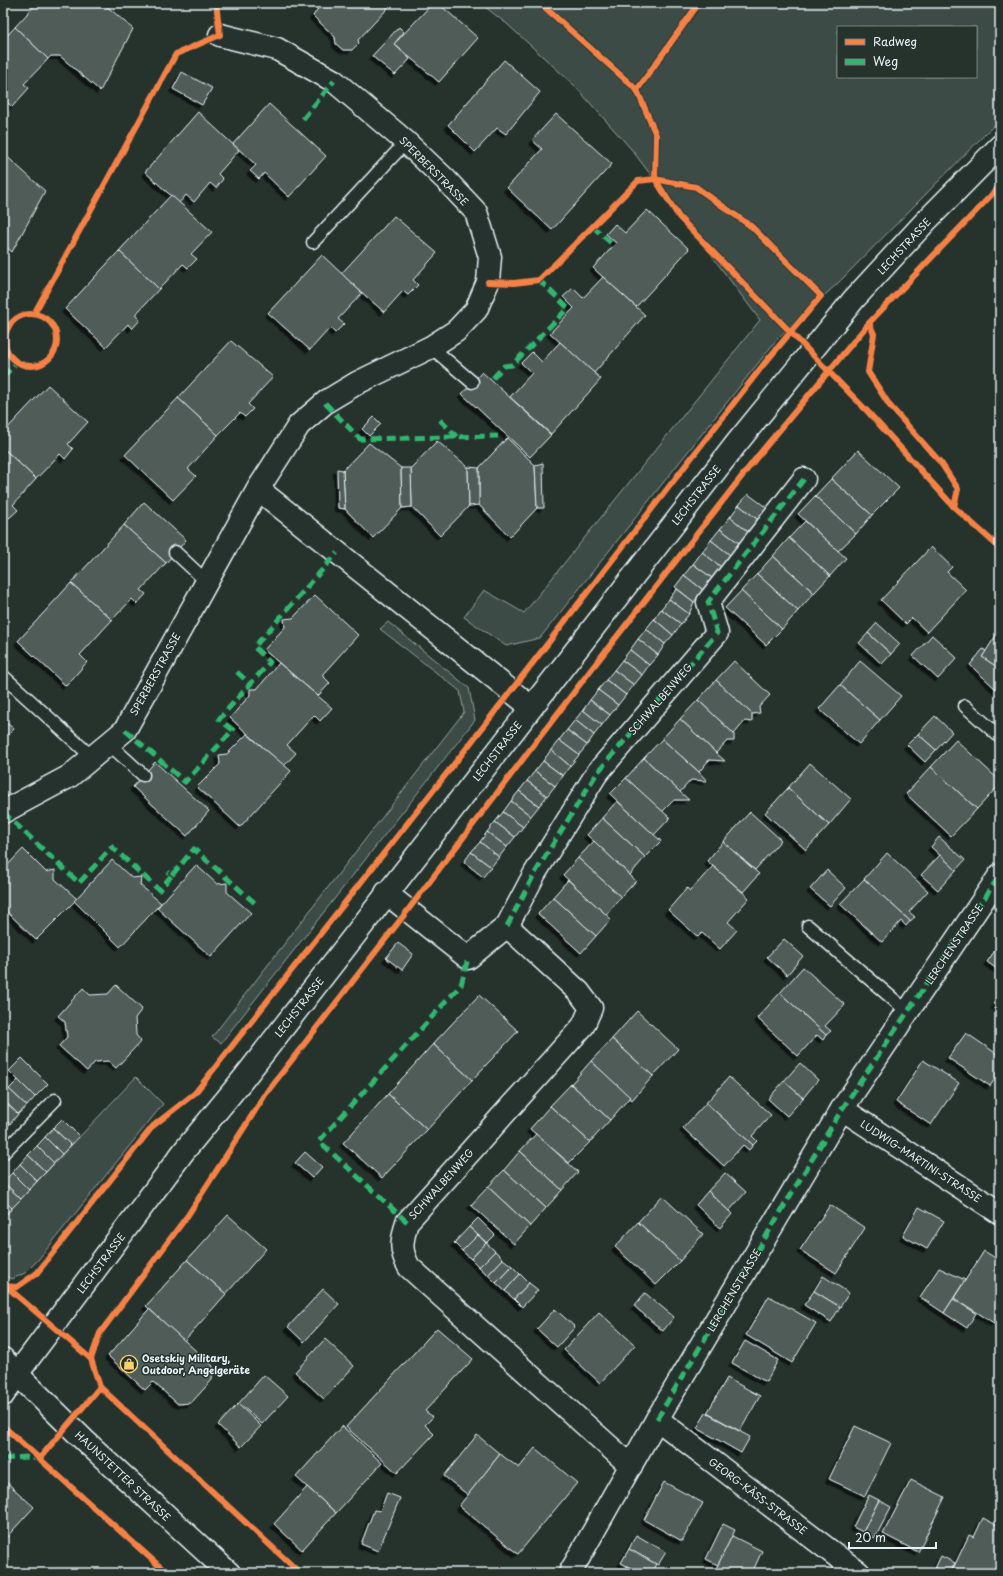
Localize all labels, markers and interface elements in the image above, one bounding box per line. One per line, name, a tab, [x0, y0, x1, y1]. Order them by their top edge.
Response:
legend	[837, 26, 977, 78]
text: Radweg	[873, 32, 917, 50]
text: Weg	[873, 52, 898, 70]
street label: SPERBERSTRASSE	[396, 133, 472, 209]
street label: LECHSTRASSE	[873, 214, 934, 277]
street label: LECHSTRASSE	[667, 462, 724, 528]
street label: SPERBERSTRASSE	[126, 630, 184, 718]
street label: SCHWALBENWEG	[624, 659, 695, 738]
street label: LECHSTRASSE	[468, 718, 525, 784]
street label: LERCHENSTRASSE	[921, 901, 986, 987]
street label: LECHSTRASSE	[270, 974, 327, 1040]
street label: LUDWIG-MARTINI-STRASSE	[858, 1116, 985, 1205]
street label: SCHWALBENWEG	[405, 1145, 477, 1222]
street label: LECHSTRASSE	[73, 1229, 128, 1296]
street label: LERCHENSTRASSE	[703, 1246, 764, 1334]
place label: Osetskiy Military, Outdoor, Angelgeräte	[142, 1350, 250, 1377]
shop icon: Osetskiy Military, Outdoor, Angelgeräte	[119, 1354, 139, 1374]
street label: HAUNSTETTER STRASSE	[72, 1427, 174, 1524]
street label: GEORG-KÄSS-STRASSE	[706, 1454, 811, 1538]
scale bar	[849, 1524, 936, 1550]
text: 20 m	[855, 1528, 886, 1546]

